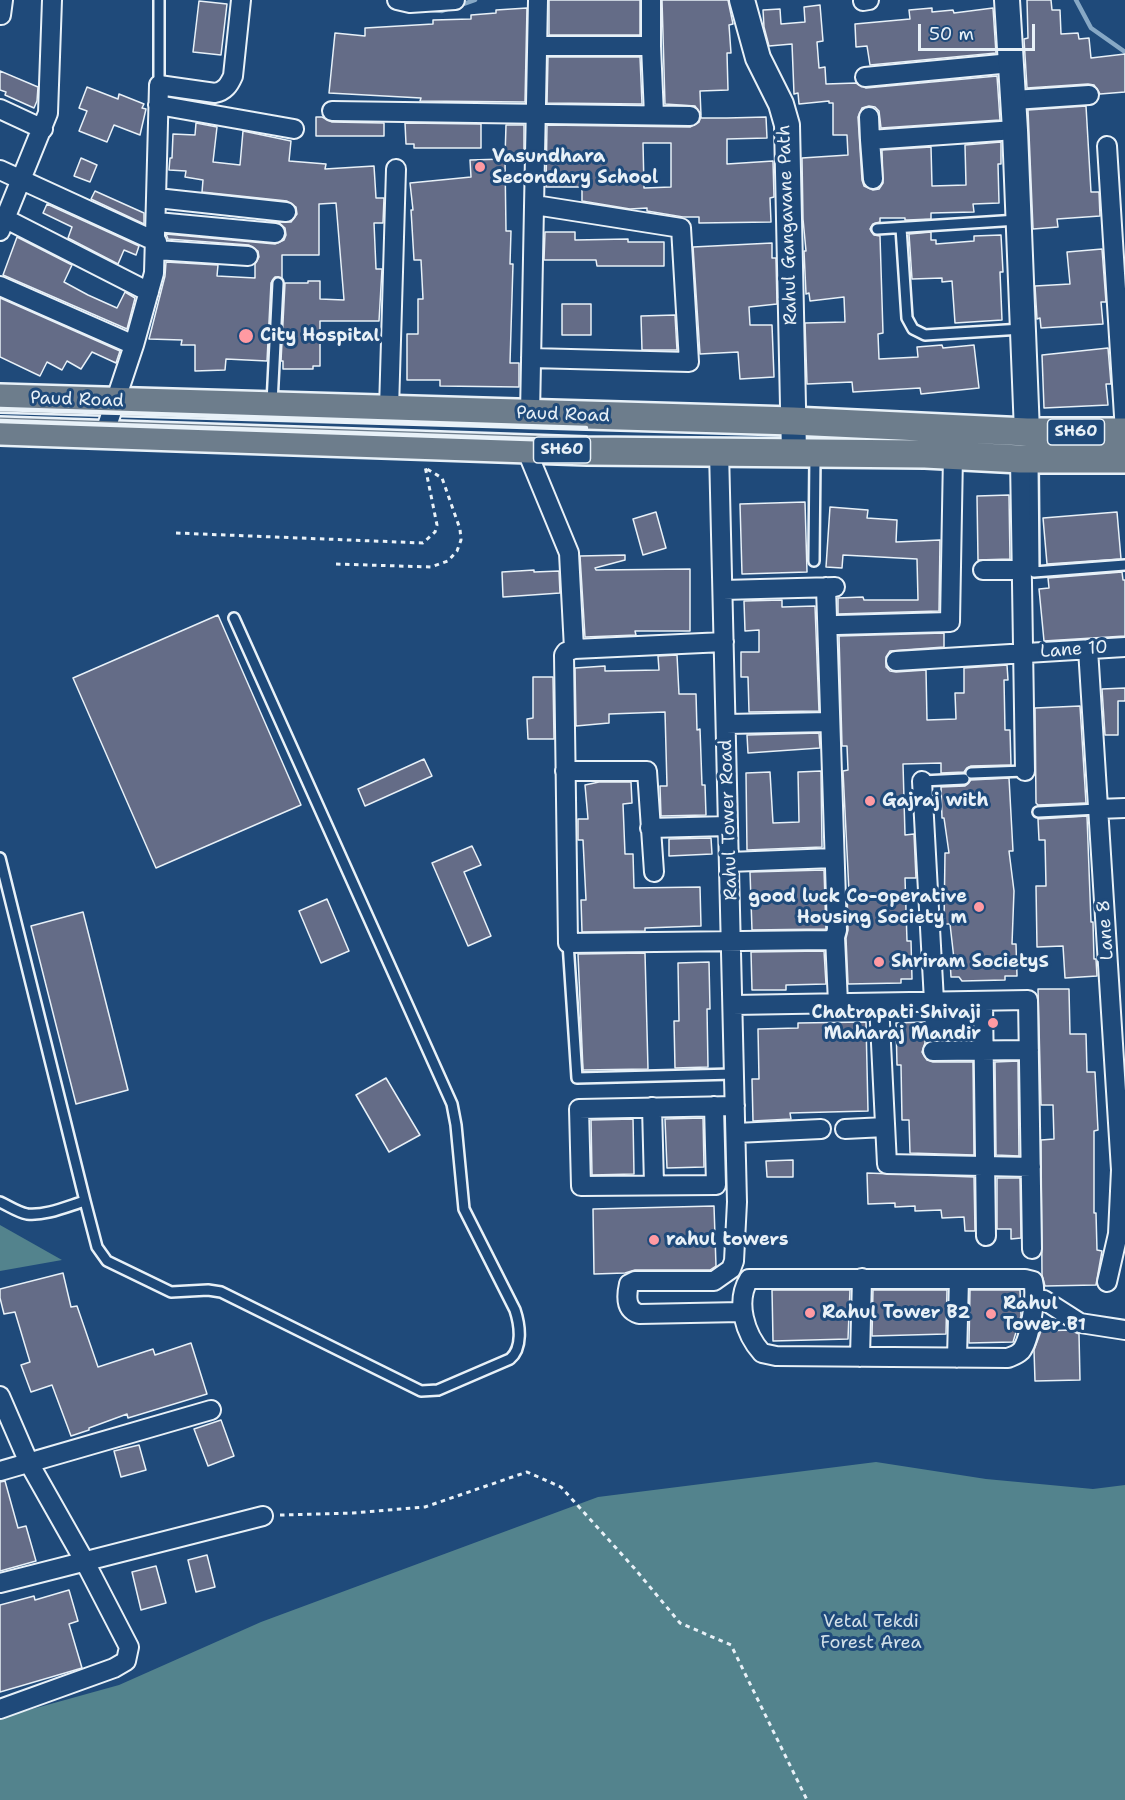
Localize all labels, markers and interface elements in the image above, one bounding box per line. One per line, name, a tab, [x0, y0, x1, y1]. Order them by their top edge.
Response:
scale bar	[921, 12, 1038, 50]
text: 50 m	[929, 22, 974, 46]
street label: Rahul Gangavane Path	[774, 124, 802, 326]
place label: Vasundhara Secondary School	[492, 146, 658, 188]
marker: Vasundhara Secondary School	[473, 160, 487, 174]
place label: City Hospital	[260, 325, 380, 347]
marker: City Hospital	[237, 327, 255, 345]
street label: Paud Road	[30, 388, 124, 412]
street label: Paud Road	[516, 403, 610, 427]
road number: SH60	[1048, 419, 1104, 445]
road number: SH60	[534, 437, 590, 463]
street label: Lane 10	[1039, 637, 1109, 663]
street label: Rahul Tower Road	[715, 739, 743, 901]
place label: Gajraj with	[882, 790, 989, 812]
marker: Gajraj with	[863, 794, 877, 808]
place label: good luck Co-operative Housing Society m	[748, 886, 967, 928]
street label: Lane 8	[1093, 899, 1119, 961]
marker: good luck Co-operative Housing Society m	[972, 900, 986, 914]
place label: Shriram SocietyS	[891, 951, 1049, 973]
marker: Shriram SocietyS	[872, 955, 886, 969]
place label: Chatrapati Shivaji Maharaj Mandir	[812, 1002, 981, 1044]
marker: Chatrapati Shivaji Maharaj Mandir	[986, 1016, 1000, 1030]
place label: rahul towers	[666, 1229, 788, 1251]
marker: rahul towers	[647, 1233, 661, 1247]
place label: Rahul Tower B1	[1003, 1293, 1086, 1336]
place label: Rahul Tower B2	[822, 1302, 970, 1324]
marker: Rahul Tower B2	[803, 1306, 817, 1320]
marker: Rahul Tower B1	[984, 1307, 998, 1321]
park label: Vetal Tekdi Forest Area	[820, 1611, 922, 1654]

